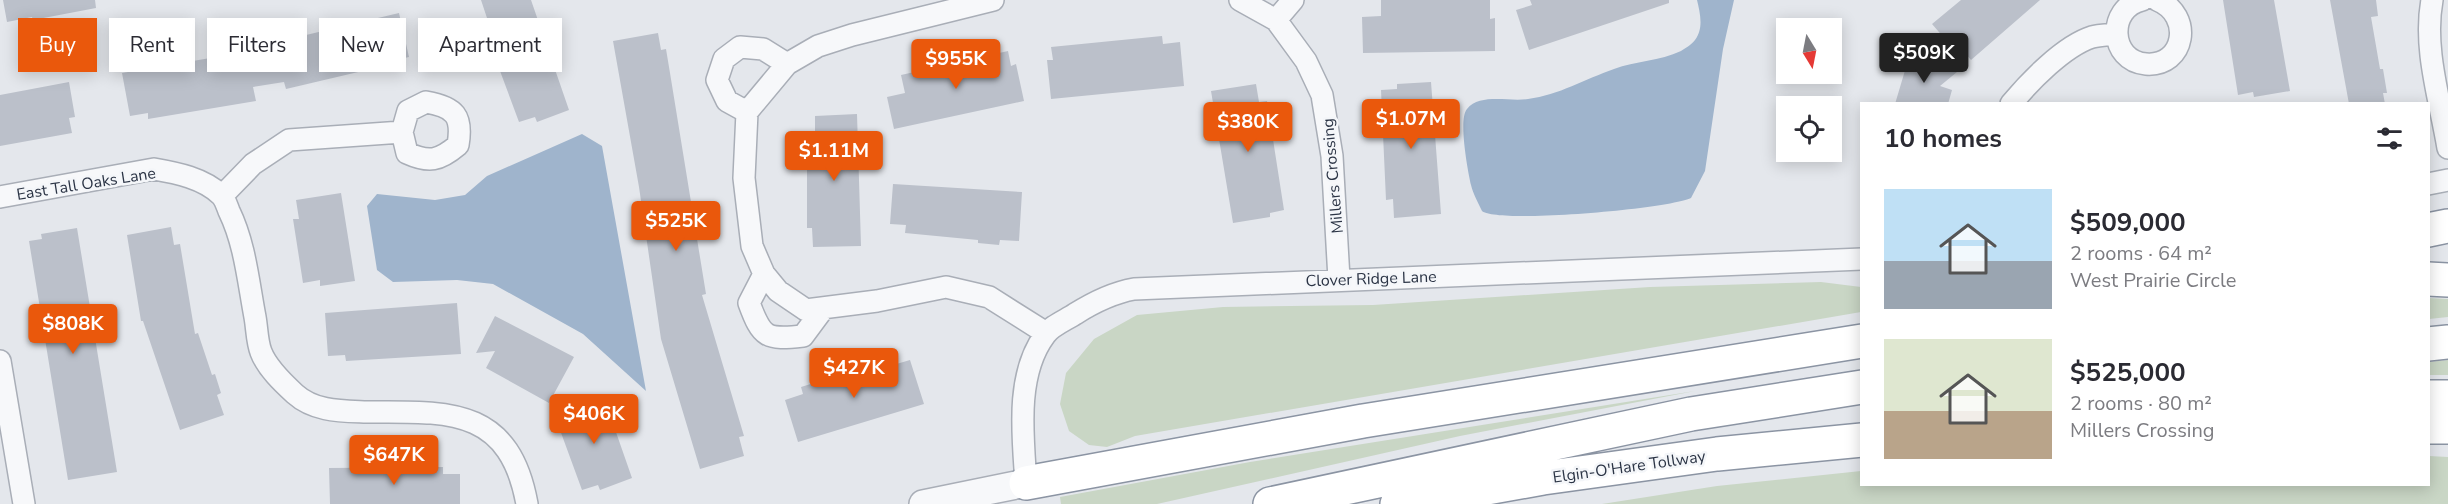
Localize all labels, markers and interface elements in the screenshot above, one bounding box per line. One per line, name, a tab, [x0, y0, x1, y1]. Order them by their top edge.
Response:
chip: Buy	[18, 18, 97, 72]
chip: Rent	[109, 18, 195, 72]
chip: Filters	[207, 18, 307, 72]
chip: New	[319, 18, 406, 72]
chip: Apartment	[418, 18, 562, 72]
north arrow	[1776, 18, 1842, 84]
map controls	[1776, 18, 1842, 162]
pin: $509K	[1882, 33, 1966, 84]
pin: $955K	[914, 39, 998, 90]
text: $509K	[1893, 39, 1955, 66]
text: $955K	[925, 45, 987, 72]
button: locate	[1776, 96, 1842, 162]
pin: $1.07M	[1362, 99, 1460, 150]
pin: $380K	[1206, 102, 1290, 153]
text: $1.07M	[1376, 105, 1446, 132]
text: $380K	[1217, 108, 1279, 135]
street label: Millers Crossing	[1317, 117, 1349, 234]
text: 10 homes	[1884, 121, 2002, 156]
icon: filters	[2373, 122, 2406, 155]
pin: $1.11M	[785, 131, 883, 182]
text: $1.11M	[799, 137, 869, 164]
street label: East Tall Oaks Lane	[15, 162, 157, 206]
pin: $525K	[634, 201, 718, 252]
text: $509,000	[2070, 205, 2186, 240]
text: $525K	[645, 207, 707, 234]
icon: home	[1932, 213, 2004, 285]
text: 2 rooms · 64 m²	[2070, 240, 2212, 267]
street label: Clover Ridge Lane	[1305, 266, 1437, 292]
text: West Prairie Circle	[2070, 267, 2236, 294]
pin: $808K	[31, 304, 115, 355]
text: $808K	[42, 310, 104, 337]
pin: $427K	[812, 348, 896, 399]
text: $427K	[823, 354, 885, 381]
text: $525,000	[2070, 355, 2186, 390]
icon: home	[1932, 363, 2004, 435]
text: 2 rooms · 80 m²	[2070, 390, 2212, 417]
pin: $406K	[552, 394, 636, 445]
text: $406K	[563, 400, 625, 427]
text: Millers Crossing	[2070, 417, 2215, 444]
pin: $647K	[352, 435, 436, 486]
text: $647K	[363, 441, 425, 468]
street label: Elgin-O'Hare Tollway	[1551, 445, 1708, 489]

